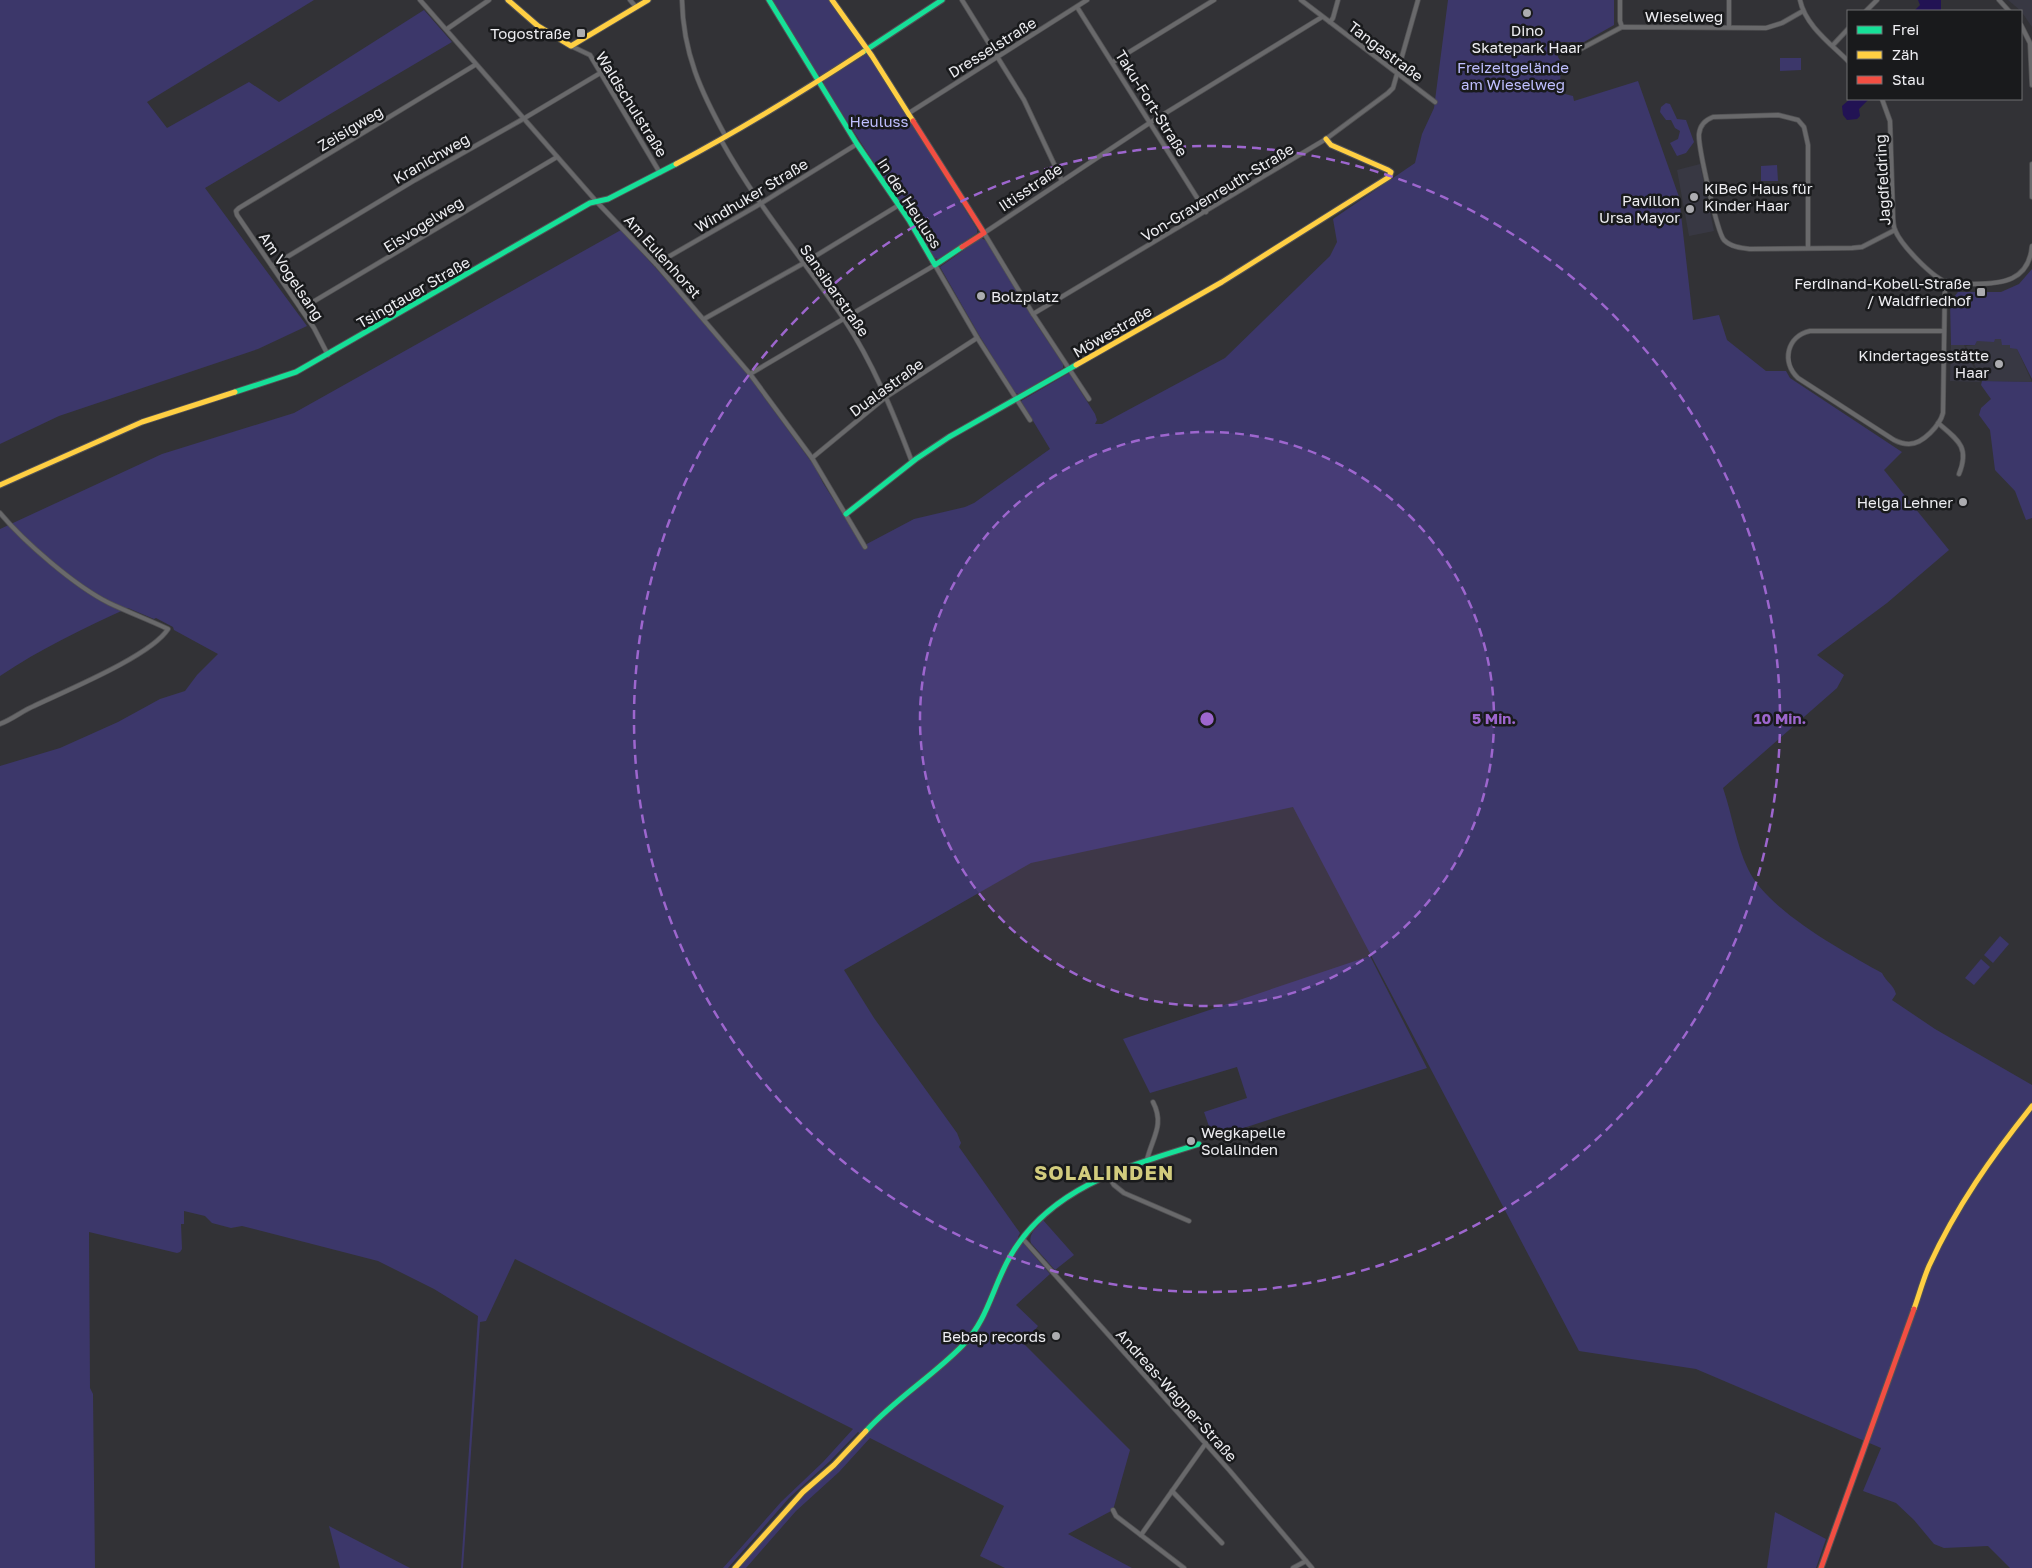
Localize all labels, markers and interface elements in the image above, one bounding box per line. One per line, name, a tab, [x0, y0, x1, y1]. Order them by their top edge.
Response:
marker: Dino Skatepark Haar	[1521, 7, 1533, 19]
street label: Wieselweg	[1645, 7, 1723, 25]
legend	[1847, 10, 2022, 100]
street label: Dresselstraße	[945, 13, 1039, 81]
street label: Tangastraße	[1345, 17, 1427, 85]
text: Frei	[1892, 20, 1919, 38]
place label: Dino Skatepark Haar	[1472, 21, 1583, 56]
place label: Togostraße	[490, 24, 571, 42]
marker: Togostraße	[575, 27, 587, 39]
text: Zäh	[1892, 45, 1919, 63]
street label: Taku-Fort-Straße	[1112, 47, 1192, 160]
street label: Waldschulstraße	[592, 48, 672, 160]
park label: Freizeitgelände am Wieselweg	[1457, 58, 1569, 93]
text: Stau	[1892, 70, 1925, 88]
street label: Zeisigweg	[314, 102, 386, 154]
park label: Heuluss	[850, 112, 909, 130]
street label: Kranichweg	[390, 129, 472, 187]
street label: Jagdfeldring	[1871, 134, 1893, 226]
street label: Von-Gravenreuth-Straße	[1137, 139, 1297, 245]
street label: Windhuker Straße	[691, 154, 811, 236]
street label: In der Heuluss	[874, 154, 946, 252]
street label: Iltisstraße	[995, 159, 1065, 215]
place label: KiBeG Haus für Kinder Haar	[1704, 179, 1813, 214]
place label: Pavillon Ursa Mayor	[1599, 191, 1680, 226]
marker: KiBeG Haus für Kinder Haar	[1688, 191, 1700, 203]
street label: Eisvogelweg	[380, 192, 466, 256]
marker: Pavillon Ursa Mayor	[1684, 203, 1696, 215]
street label: Am Eulenhorst	[621, 211, 705, 301]
street label: Am Vogelsang	[256, 228, 328, 324]
street label: Sansibarstraße	[797, 240, 874, 340]
street label: Tsingtauer Straße	[353, 252, 473, 332]
place label: Ferdinand-Kobell-Straße / Waldfriedhof	[1794, 274, 1972, 309]
marker: Ferdinand-Kobell-Straße / Waldfriedhof	[1975, 286, 1987, 298]
place label: Bolzplatz	[991, 287, 1059, 305]
marker: Bolzplatz	[975, 290, 987, 302]
street label: Möwestraße	[1069, 301, 1155, 361]
place label: Kindertagesstätte Haar	[1858, 346, 1989, 381]
street label: Dualastraße	[846, 354, 927, 420]
marker: Kindertagesstätte Haar	[1993, 358, 2005, 370]
place label: Helga Lehner	[1857, 493, 1953, 511]
marker: Helga Lehner	[1957, 496, 1969, 508]
text: 5 Min.	[1472, 709, 1516, 727]
text: 10 Min.	[1754, 709, 1806, 727]
centre of rings	[1198, 710, 1216, 728]
place label: Wegkapelle Solalinden	[1201, 1123, 1286, 1158]
marker: Wegkapelle Solalinden	[1185, 1135, 1197, 1147]
district label: SOLALINDEN	[1034, 1160, 1174, 1184]
street label: Andreas-Wagner-Straße	[1113, 1325, 1241, 1465]
place label: Bebap records	[942, 1327, 1046, 1345]
marker: Bebap records	[1050, 1330, 1062, 1342]

